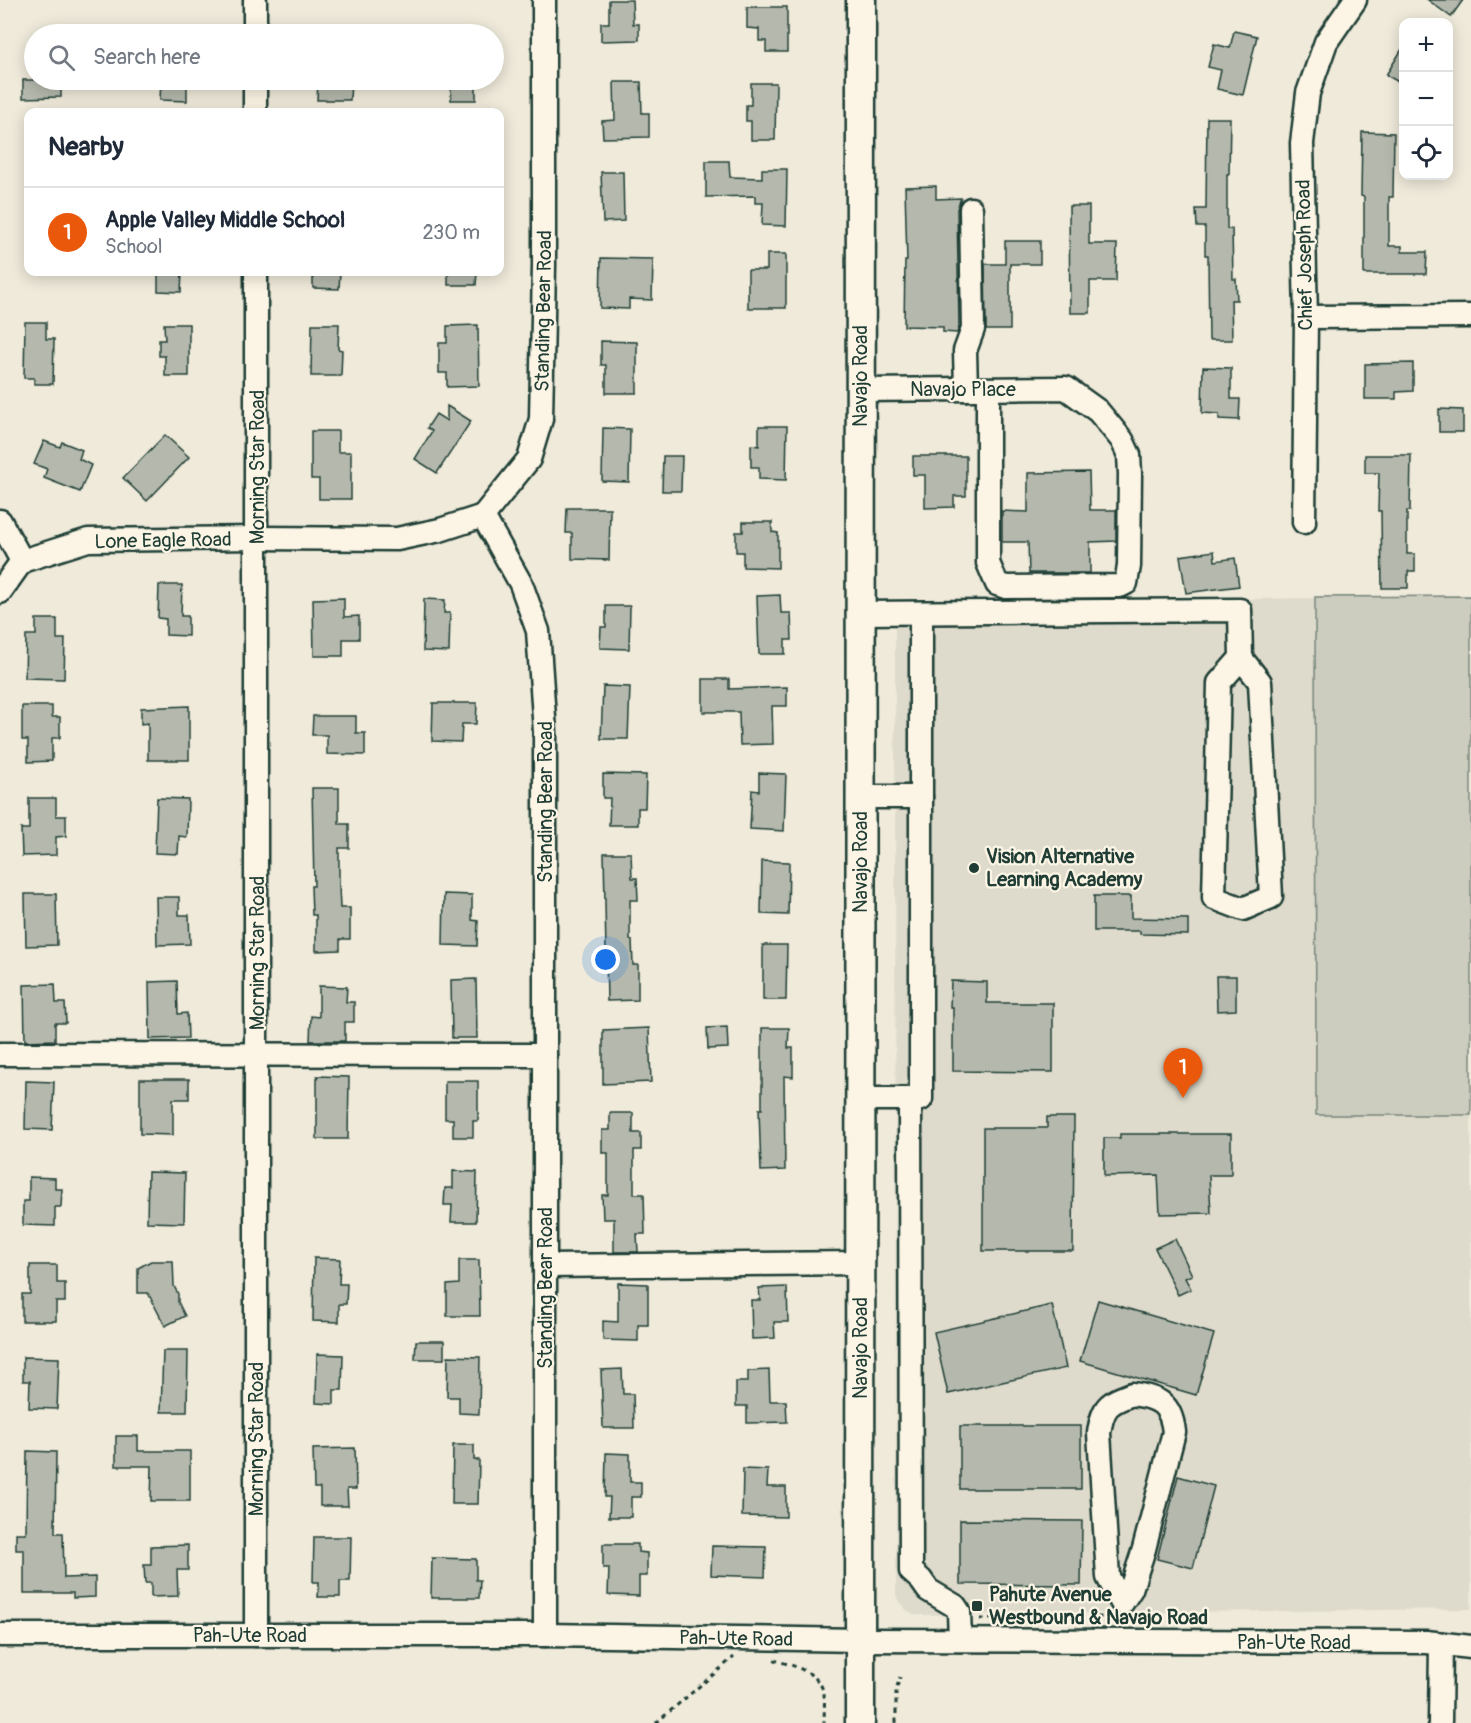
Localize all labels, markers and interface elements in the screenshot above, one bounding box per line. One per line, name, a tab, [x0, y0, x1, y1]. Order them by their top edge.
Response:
map controls	[1399, 18, 1453, 180]
button: +	[1399, 18, 1453, 72]
search box	[24, 24, 504, 90]
icon: search	[45, 41, 78, 74]
text: Search here	[93, 43, 200, 71]
button: −	[1399, 72, 1453, 126]
button: locate	[1399, 126, 1453, 180]
text: Nearby	[48, 131, 124, 163]
street label: Chief Joseph Road	[1291, 179, 1318, 331]
text: Apple Valley Middle School	[105, 206, 345, 234]
text: 1	[64, 220, 71, 245]
text: 230 m	[423, 220, 480, 245]
street label: Standing Bear Road	[530, 230, 557, 392]
text: School	[105, 234, 162, 259]
street label: Navajo Road	[848, 325, 873, 427]
street label: Navajo Place	[910, 377, 1016, 402]
street label: Morning Star Road	[245, 390, 270, 544]
street label: Lone Eagle Road	[94, 527, 232, 554]
street label: Standing Bear Road	[533, 721, 558, 883]
street label: Navajo Road	[848, 811, 873, 913]
place label: Vision Alternative Learning Academy	[986, 844, 1143, 892]
marker: Vision Alternative Learning Academy	[967, 861, 981, 875]
street label: Morning Star Road	[245, 876, 270, 1030]
your location	[591, 945, 620, 974]
pin: 1	[1164, 1048, 1202, 1098]
street label: Standing Bear Road	[533, 1207, 558, 1369]
street label: Navajo Road	[848, 1297, 873, 1399]
street label: Morning Star Road	[244, 1362, 269, 1516]
place label: Pahute Avenue Westbound & Navajo Road	[989, 1582, 1208, 1630]
marker: Pahute Avenue Westbound & Navajo Road	[970, 1599, 984, 1613]
street label: Pah-Ute Road	[193, 1623, 307, 1648]
street label: Pah-Ute Road	[679, 1625, 793, 1652]
street label: Pah-Ute Road	[1237, 1630, 1351, 1655]

